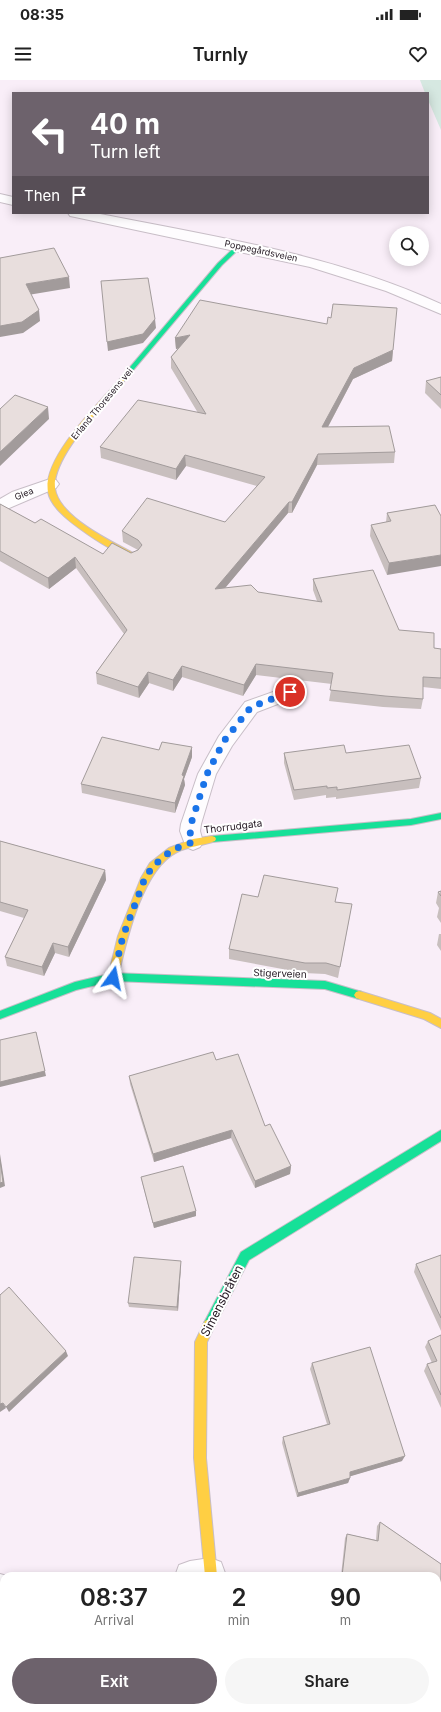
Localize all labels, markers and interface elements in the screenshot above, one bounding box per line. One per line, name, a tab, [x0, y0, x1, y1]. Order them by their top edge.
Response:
text: 08:35	[20, 5, 64, 24]
icon: menu	[12, 43, 34, 65]
icon: heart	[407, 43, 429, 65]
text: Turnly	[193, 44, 248, 65]
text: 40 m	[90, 107, 160, 141]
icon: left	[24, 108, 76, 160]
text: Turn left	[90, 141, 160, 162]
icon: arrive	[68, 184, 90, 206]
text: Then	[24, 186, 60, 205]
map controls	[389, 226, 429, 266]
button: search	[389, 226, 429, 266]
street label: Poppegårdsveien	[224, 237, 299, 264]
street label: Erland Thoresens vei	[69, 366, 135, 441]
street label: Glea	[13, 485, 35, 502]
pin	[273, 675, 307, 709]
icon: arrive	[279, 681, 301, 703]
street label: Thorrudgata	[203, 816, 263, 836]
position arrow	[92, 957, 134, 999]
street label: Stigerveien	[253, 966, 307, 980]
street label: Simensbråten	[197, 1263, 246, 1339]
text: 08:37	[80, 1583, 148, 1612]
text: 2	[231, 1583, 246, 1612]
text: 90	[330, 1583, 361, 1612]
text: Arrival	[94, 1612, 134, 1628]
text: min	[228, 1612, 250, 1628]
text: m	[340, 1612, 351, 1628]
button: Exit	[12, 1658, 217, 1704]
button: Share	[225, 1658, 429, 1704]

